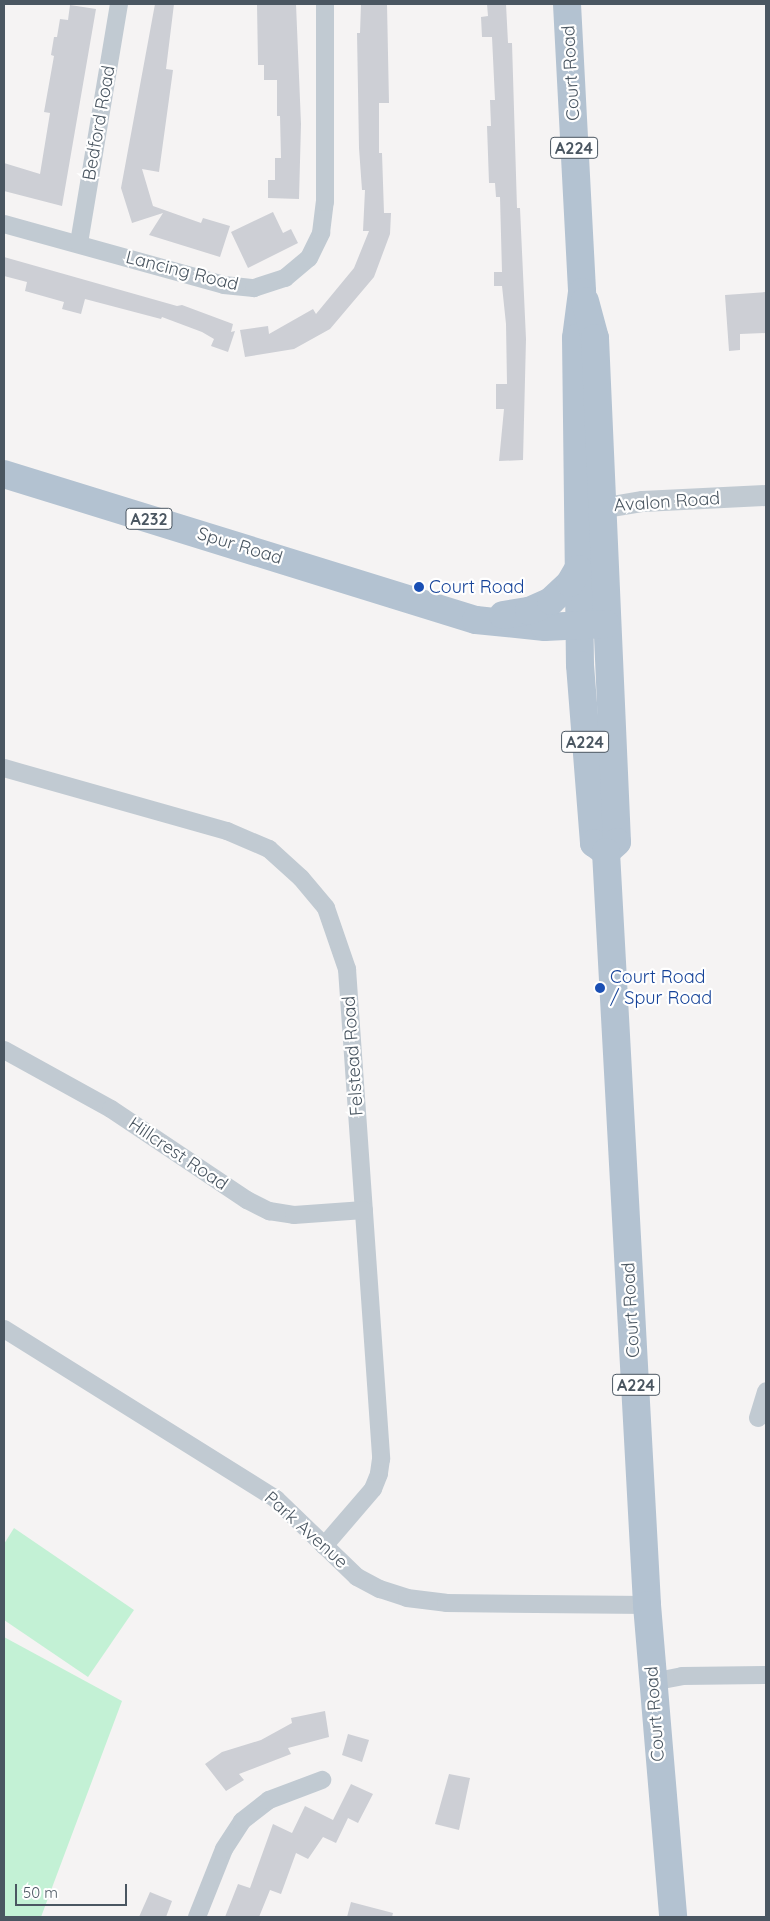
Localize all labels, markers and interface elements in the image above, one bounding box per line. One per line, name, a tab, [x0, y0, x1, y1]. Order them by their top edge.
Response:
street label: Court Road	[558, 25, 584, 121]
street label: Bedford Road	[78, 64, 120, 182]
road number: A224	[549, 134, 599, 162]
street label: Lancing Road	[123, 247, 241, 295]
street label: Avalon Road	[613, 488, 721, 516]
road number: A232	[125, 506, 173, 532]
street label: Spur Road	[195, 523, 285, 569]
place label: Court Road	[429, 576, 524, 598]
marker: Court Road	[413, 581, 425, 593]
road number: A224	[560, 729, 610, 756]
place label: Court Road / Spur Road	[610, 967, 712, 1010]
marker: Court Road / Spur Road	[594, 982, 606, 994]
street label: Felstead Road	[338, 995, 368, 1117]
street label: Hillcrest Road	[124, 1113, 232, 1195]
street label: Court Road	[618, 1262, 644, 1358]
road number: A224	[611, 1372, 661, 1398]
street label: Park Avenue	[260, 1487, 352, 1573]
street label: Court Road	[641, 1666, 669, 1762]
scale bar	[18, 1874, 130, 1906]
text: 50 m	[23, 1883, 58, 1902]

